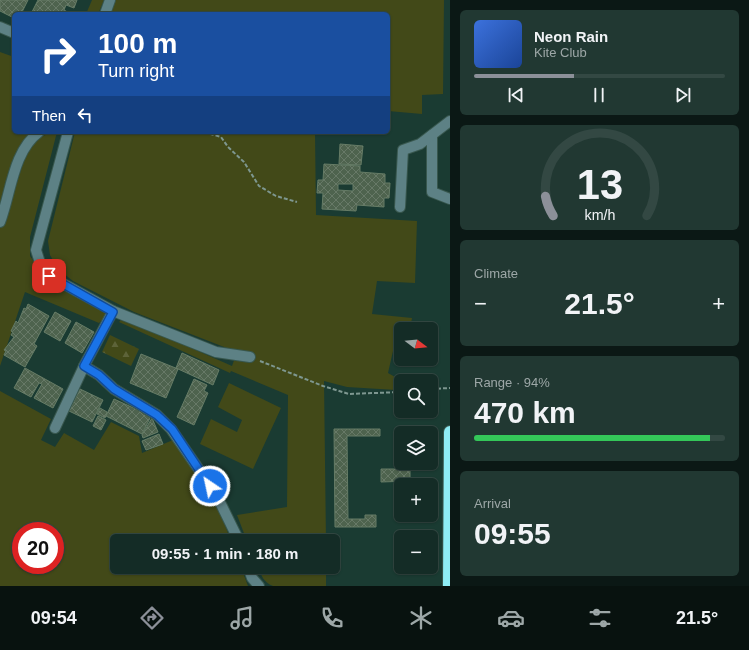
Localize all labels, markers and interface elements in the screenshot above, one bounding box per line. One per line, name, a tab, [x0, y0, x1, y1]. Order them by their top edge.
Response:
icon: right	[32, 28, 84, 80]
text: 100 m	[98, 28, 177, 59]
text: Neon Rain	[534, 28, 608, 45]
text: Kite Club	[534, 45, 587, 60]
text: Turn right	[98, 61, 174, 81]
icon: previous	[505, 84, 527, 106]
icon: pause	[588, 84, 610, 106]
icon: next	[672, 84, 694, 106]
icon: left	[74, 104, 96, 126]
text: Then	[32, 107, 66, 124]
text: 13	[576, 161, 623, 208]
text: km/h	[584, 206, 615, 222]
pin	[32, 259, 66, 293]
icon: arrive	[38, 265, 60, 287]
text: Climate	[474, 266, 518, 281]
text: 21.5°	[564, 287, 635, 320]
text: −	[474, 291, 487, 316]
text: +	[712, 291, 725, 316]
north arrow	[394, 322, 438, 366]
map controls	[394, 322, 438, 574]
button: search	[394, 374, 438, 418]
text: Range · 94%	[474, 375, 550, 390]
text: 470 km	[474, 396, 576, 429]
button: layers	[394, 426, 438, 470]
position arrow	[189, 465, 231, 507]
button: +	[394, 478, 438, 522]
text: Arrival	[474, 496, 511, 511]
text: 09:55	[474, 517, 551, 550]
speed limit sign: 20	[12, 522, 64, 574]
button: −	[394, 530, 438, 574]
text: 09:55 · 1 min · 180 m	[152, 545, 298, 562]
icon: directions	[138, 604, 166, 632]
icon: music	[228, 604, 256, 632]
icon: phone	[318, 604, 346, 632]
icon: climate	[407, 604, 435, 632]
icon: car	[497, 604, 525, 632]
icon: filters	[586, 604, 614, 632]
text: 09:54	[31, 608, 77, 628]
text: 21.5°	[676, 608, 718, 628]

